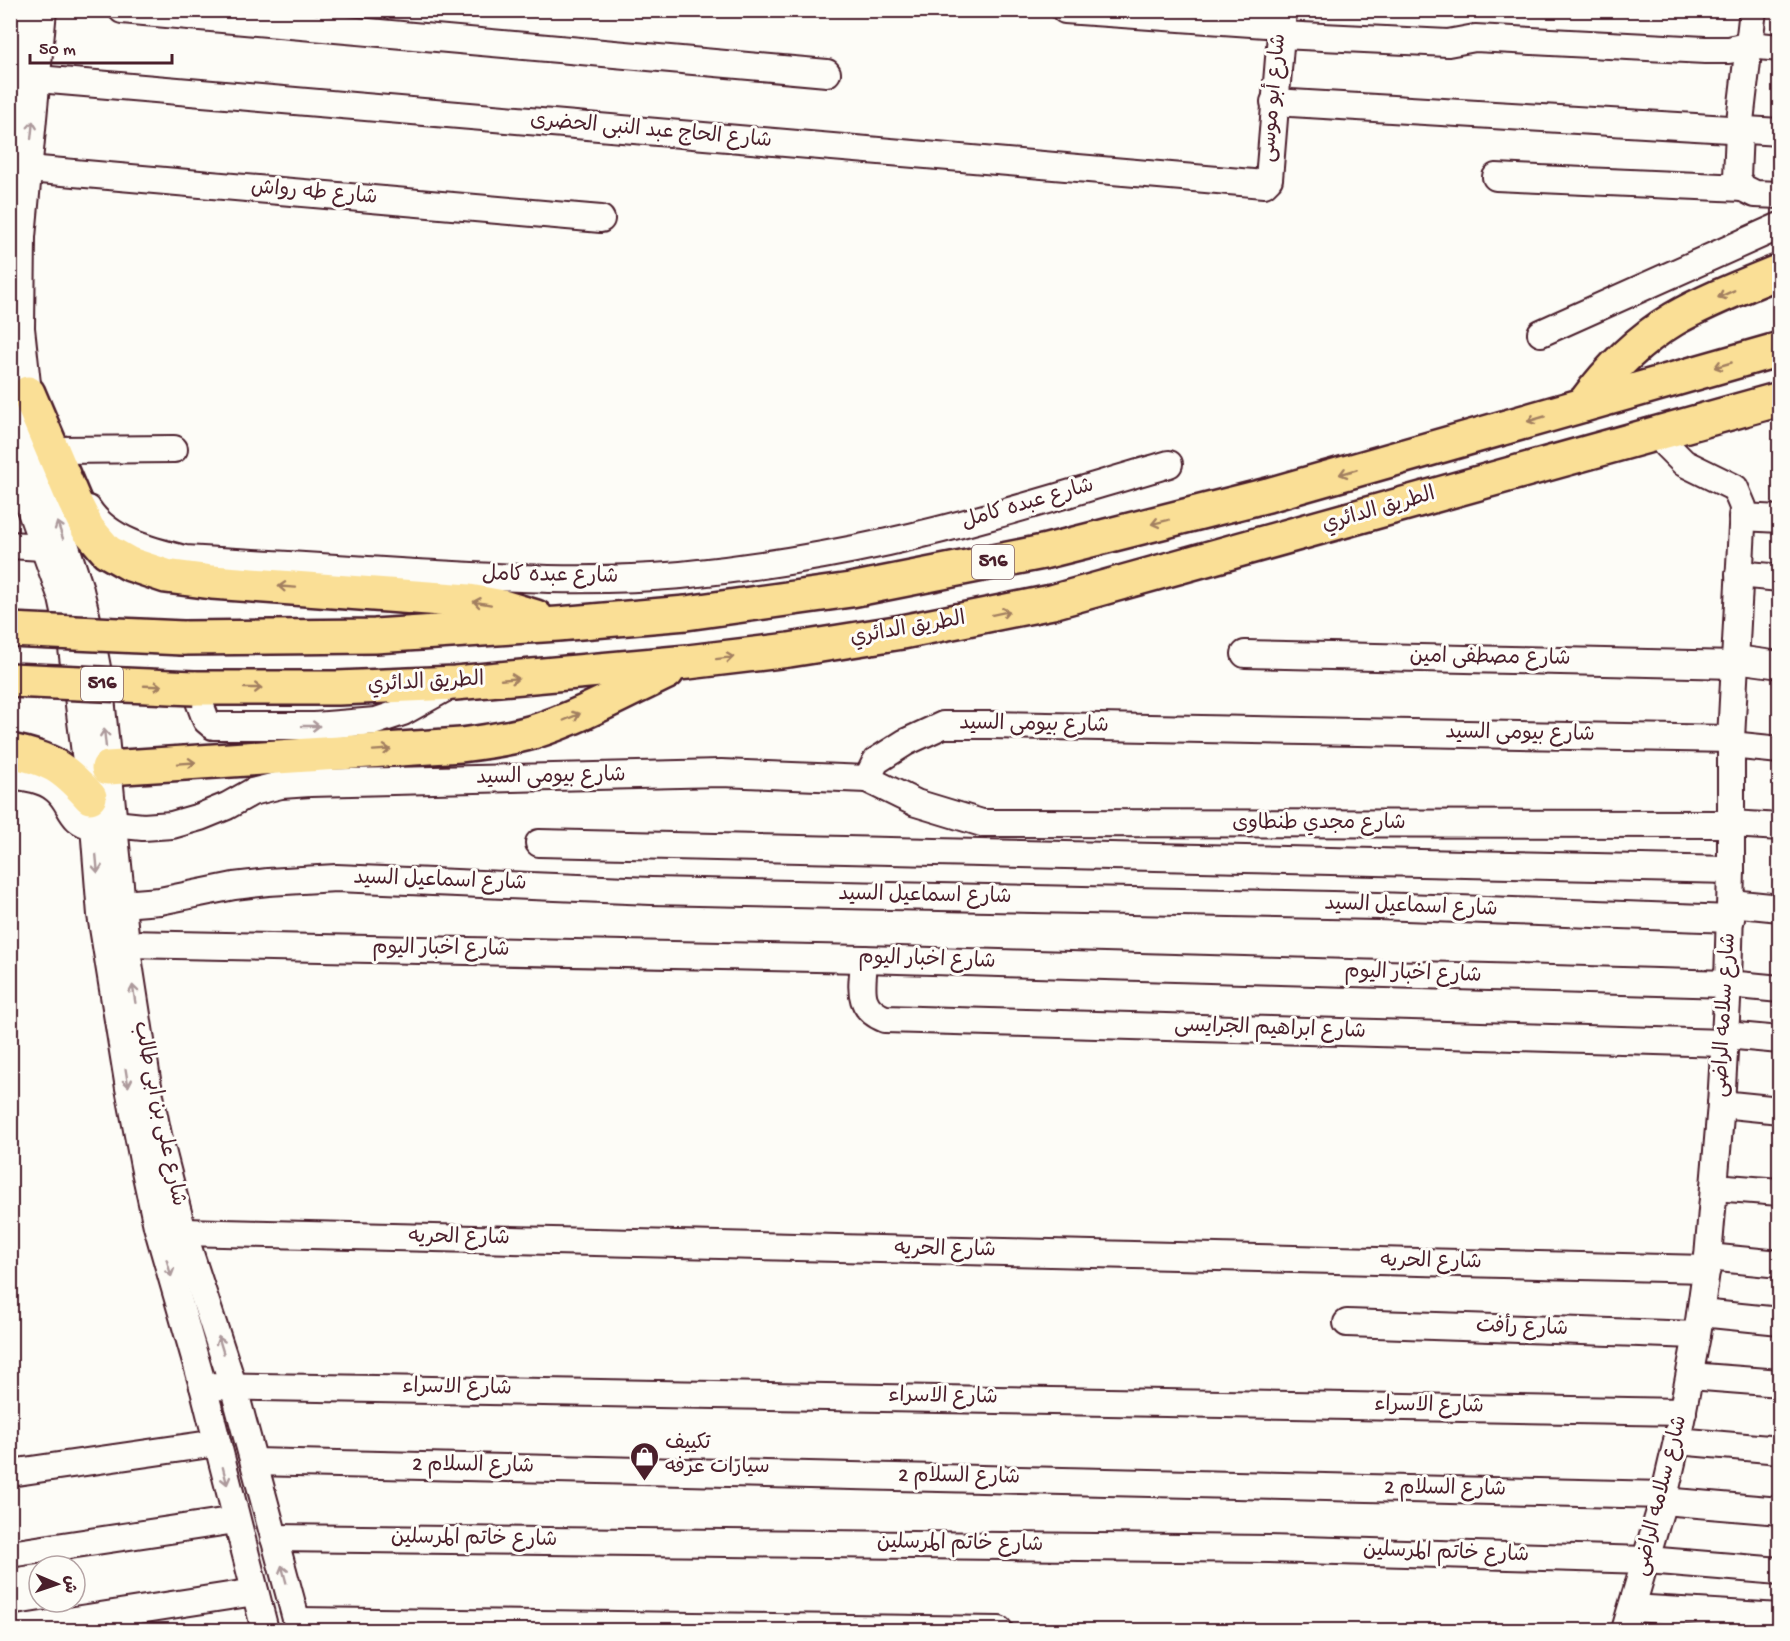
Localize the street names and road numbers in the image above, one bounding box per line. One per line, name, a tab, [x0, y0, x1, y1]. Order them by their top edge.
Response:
street label: شارع أبو موسى	[1254, 32, 1293, 163]
street label: شارع الحاج عبد النبى الحضرى	[529, 109, 773, 155]
street label: شارع طه رواش	[250, 176, 378, 212]
street label: شارع عبده كامل	[959, 474, 1097, 536]
street label: الطريق الدائري	[1320, 483, 1438, 539]
road number: 516	[972, 545, 1014, 579]
street label: شارع عبده كامل	[482, 563, 618, 591]
street label: الطريق الدائري	[848, 608, 968, 652]
street label: شارع مصطفى امين	[1409, 645, 1571, 673]
road number: 516	[81, 667, 123, 701]
street label: الطريق الدائري	[367, 668, 485, 700]
street label: شارع بيومى السيد	[959, 712, 1109, 740]
street label: شارع بيومى السيد	[1445, 721, 1595, 749]
street label: شارع بيومى السيد	[476, 764, 626, 792]
street label: شارع مجدي طنطاوى	[1232, 812, 1406, 837]
street label: شارع اسماعيل السيد	[353, 866, 527, 898]
street label: شارع اسماعيل السيد	[838, 883, 1012, 911]
street label: شارع اسماعيل السيد	[1324, 892, 1498, 924]
street label: شارع سلامه الراضى	[1709, 932, 1743, 1098]
street label: شارع اخبار اليوم	[372, 936, 510, 964]
street label: شارع اخبار اليوم	[858, 946, 996, 976]
street label: شارع اخبار اليوم	[1344, 960, 1482, 990]
street label: شارع ابراهيم الجرايسى	[1174, 1014, 1366, 1046]
street label: شارع على بن ابى طالب	[126, 1019, 190, 1209]
street label: شارع الحريه	[408, 1226, 510, 1252]
street label: شارع الحريه	[894, 1238, 996, 1264]
street label: شارع الحريه	[1380, 1250, 1482, 1276]
street label: شارع رأفت	[1476, 1312, 1569, 1343]
street label: شارع الاسراء	[402, 1376, 512, 1402]
street label: شارع الاسراء	[888, 1385, 998, 1411]
street label: شارع الاسراء	[1374, 1394, 1484, 1420]
street label: شارع سلامه الراضى	[1630, 1413, 1694, 1579]
street label: شارع السلام 2	[412, 1453, 534, 1481]
street label: شارع السلام 2	[898, 1464, 1020, 1492]
street label: شارع السلام 2	[1384, 1476, 1506, 1504]
street label: شارع خاتم المرسلين	[391, 1526, 557, 1554]
street label: شارع خاتم المرسلين	[877, 1531, 1043, 1559]
street label: شارع خاتم المرسلين	[1362, 1539, 1530, 1569]

